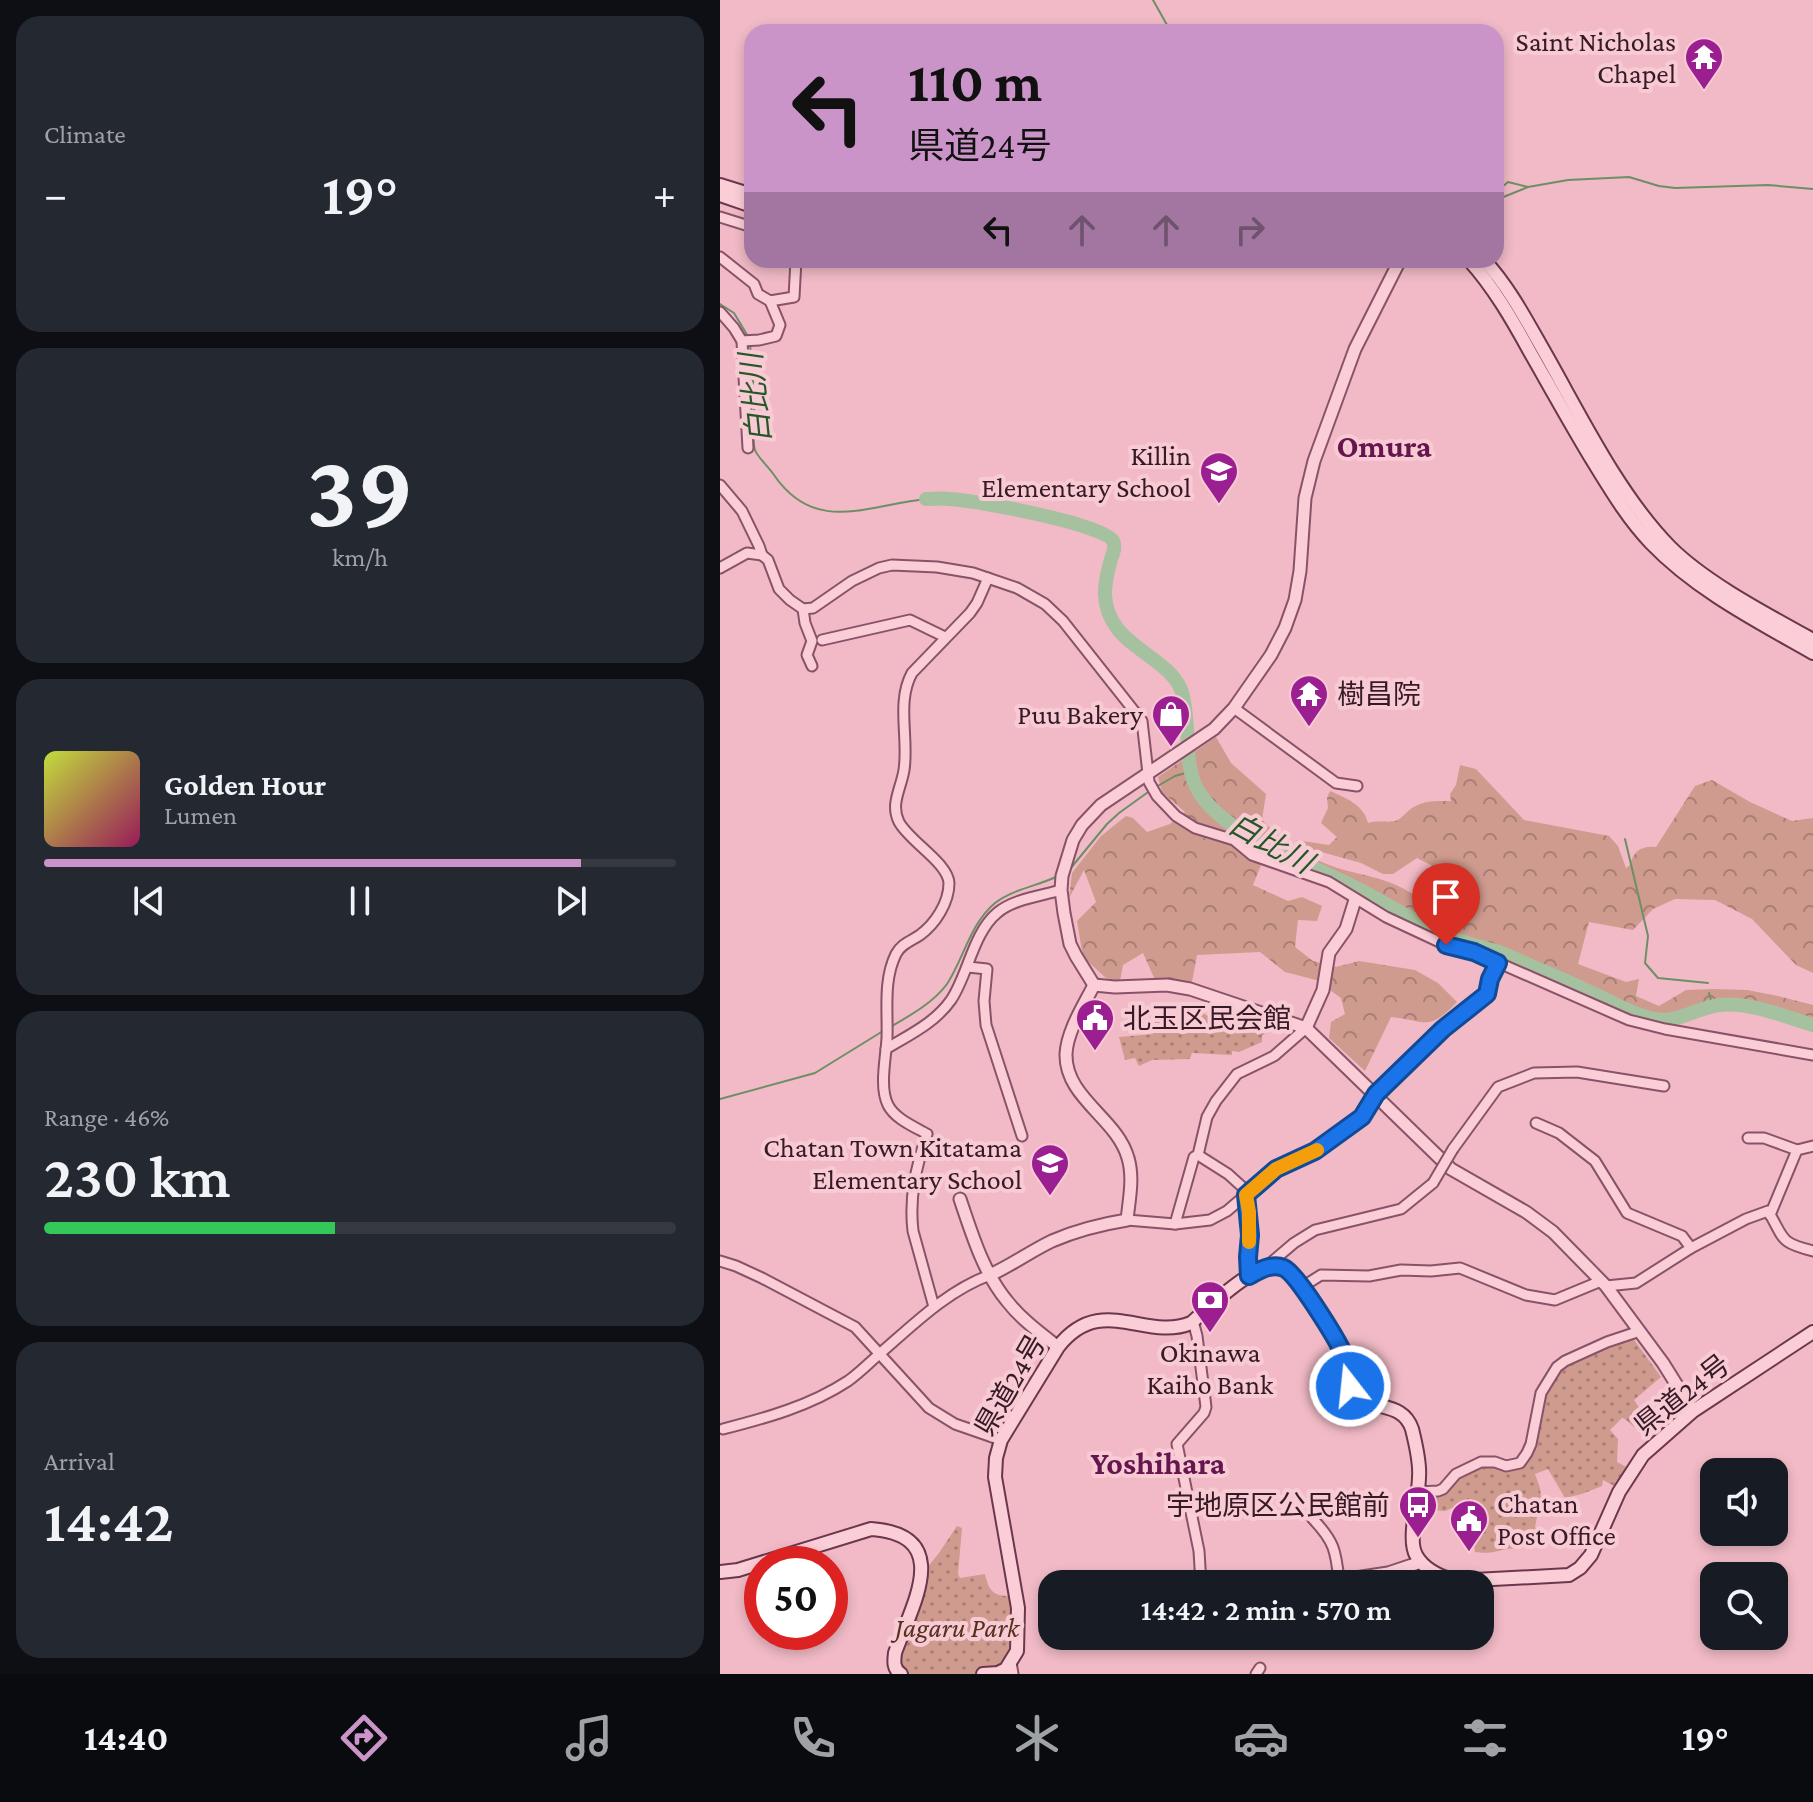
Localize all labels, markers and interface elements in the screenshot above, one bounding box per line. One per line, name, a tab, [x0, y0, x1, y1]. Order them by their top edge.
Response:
place label: Saint Nicholas Chapel	[1516, 26, 1676, 89]
temple icon: Saint Nicholas Chapel	[1683, 36, 1725, 91]
text: 110 m	[908, 51, 1042, 113]
icon: left	[776, 56, 880, 160]
text: Climate	[44, 120, 126, 149]
text: 県道24号	[908, 126, 1052, 166]
text: 19°	[322, 160, 398, 227]
text: −	[44, 170, 67, 218]
text: +	[653, 170, 676, 218]
icon: left	[976, 208, 1020, 252]
icon: ahead	[1060, 208, 1104, 252]
icon: ahead	[1144, 208, 1188, 252]
icon: right	[1228, 208, 1272, 252]
water label: 白比川	[734, 349, 776, 444]
district label: Omura	[1336, 428, 1432, 464]
text: 39	[306, 433, 414, 548]
place label: Killin Elementary School	[981, 440, 1191, 503]
school or university icon: Killin Elementary School	[1198, 450, 1240, 505]
text: km/h	[332, 543, 388, 572]
temple icon: 樹昌院	[1288, 673, 1330, 728]
place label: 樹昌院	[1337, 679, 1421, 710]
shop icon: Puu Bakery	[1150, 693, 1192, 748]
place label: Puu Bakery	[1017, 699, 1144, 730]
text: Golden Hour	[164, 768, 326, 801]
text: Lumen	[164, 801, 237, 830]
water label: 白比川	[1224, 807, 1321, 881]
pin	[1412, 863, 1480, 945]
icon: arrive	[1424, 875, 1468, 919]
icon: previous	[127, 879, 171, 923]
icon: pause	[338, 879, 382, 923]
icon: next	[549, 879, 593, 923]
public building icon: 北玉区民会館	[1074, 997, 1116, 1052]
place label: 北玉区民会館	[1123, 1003, 1291, 1034]
text: Range · 46%	[44, 1103, 169, 1132]
place label: Chatan Town Kitatama Elementary School	[763, 1132, 1022, 1195]
school or university icon: Chatan Town Kitatama Elementary School	[1029, 1142, 1071, 1197]
text: 230 km	[44, 1143, 231, 1210]
bank icon: Okinawa Kaiho Bank	[1189, 1279, 1231, 1334]
street label: 県道24号	[969, 1329, 1051, 1441]
place label: Okinawa Kaiho Bank	[1147, 1337, 1274, 1400]
position arrow	[1308, 1344, 1392, 1428]
street label: 県道24号	[1628, 1348, 1736, 1442]
district label: Yoshihara	[1091, 1445, 1226, 1481]
text: Arrival	[44, 1447, 115, 1476]
map controls	[1700, 1458, 1788, 1650]
button: sound	[1700, 1458, 1788, 1546]
bus stop icon: 宇地原区公民館前	[1397, 1484, 1439, 1539]
text: 14:42	[44, 1487, 174, 1554]
place label: Chatan Post Office	[1497, 1488, 1616, 1551]
place label: 宇地原区公民館前	[1166, 1490, 1390, 1521]
public building icon: Chatan Post Office	[1448, 1498, 1490, 1553]
speed limit sign: 50	[744, 1546, 848, 1650]
button: search	[1700, 1562, 1788, 1650]
text: 14:42 · 2 min · 570 m	[1141, 1593, 1391, 1626]
park label: Jagaru Park	[890, 1612, 1021, 1643]
icon: directions	[336, 1710, 392, 1766]
icon: music	[561, 1710, 617, 1766]
icon: phone	[785, 1710, 841, 1766]
icon: climate	[1009, 1710, 1065, 1766]
icon: car	[1233, 1710, 1289, 1766]
icon: filters	[1457, 1710, 1513, 1766]
text: 14:40	[84, 1718, 168, 1758]
text: 19°	[1682, 1718, 1729, 1758]

